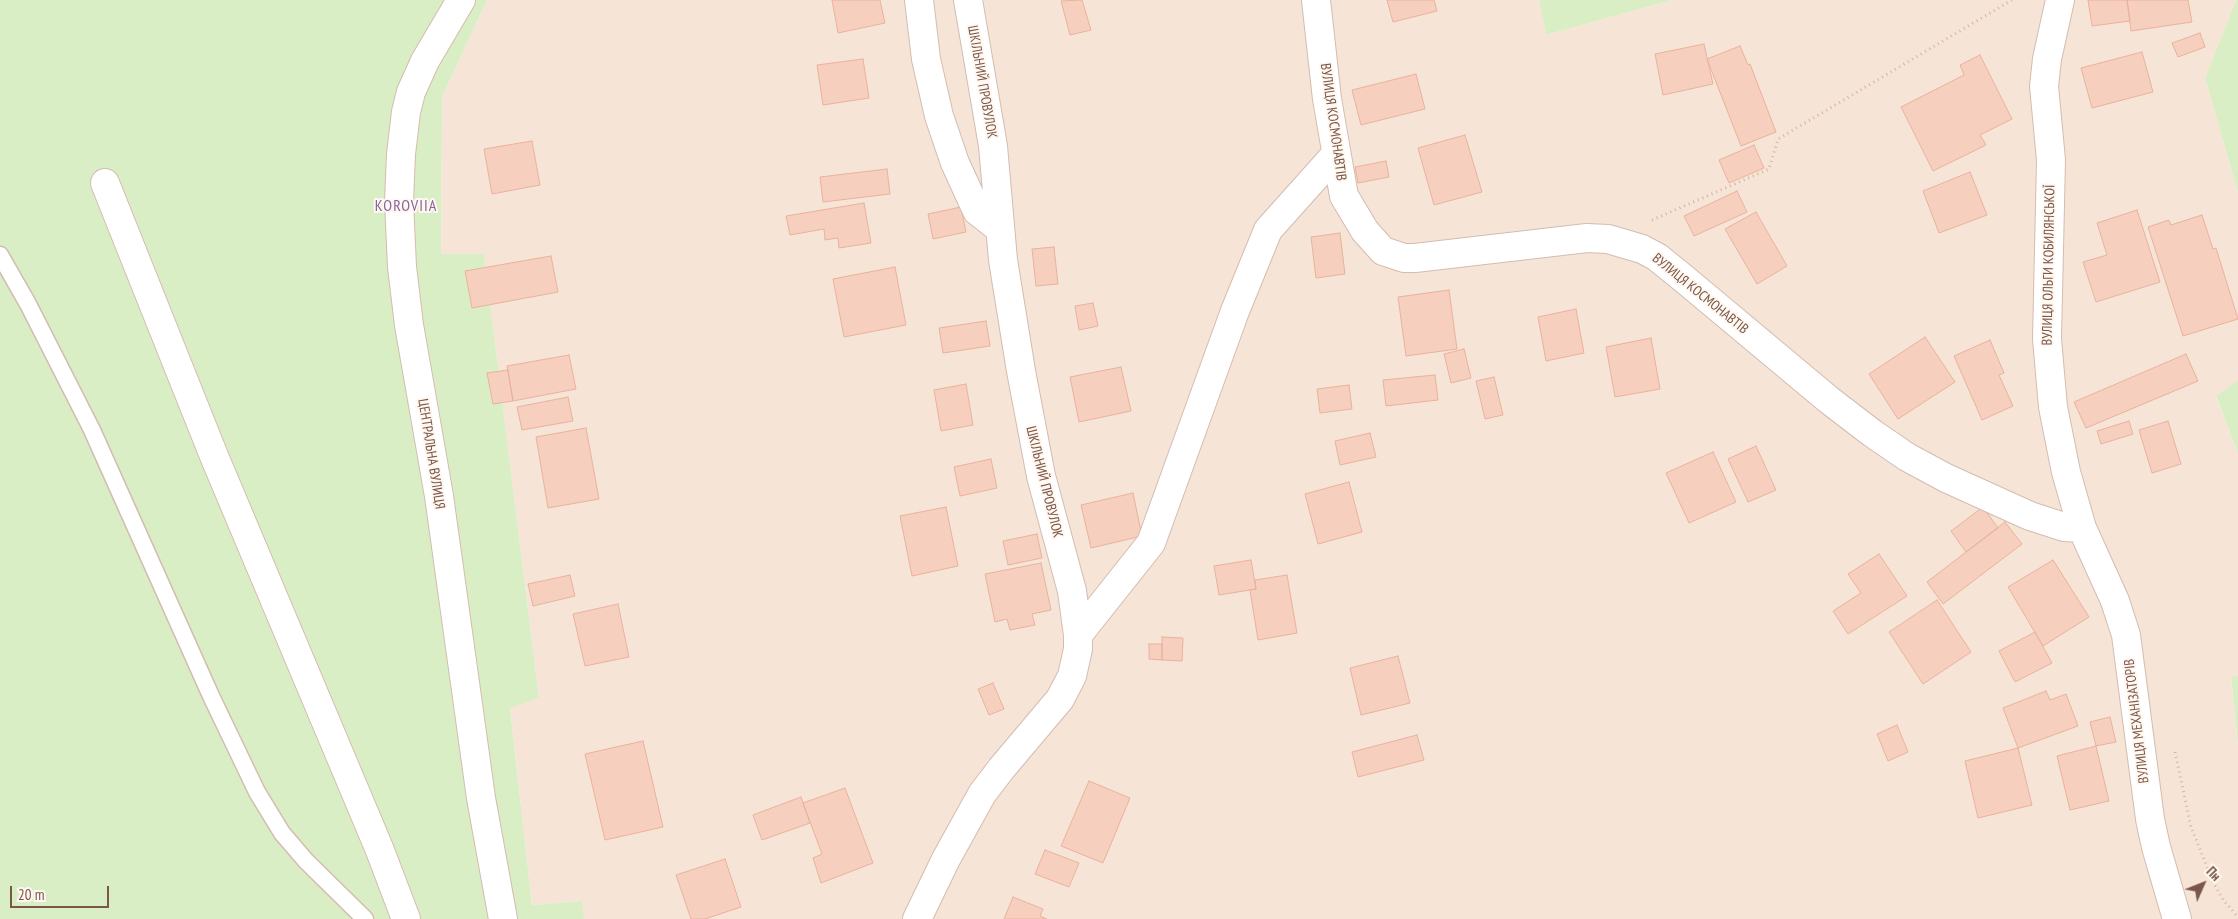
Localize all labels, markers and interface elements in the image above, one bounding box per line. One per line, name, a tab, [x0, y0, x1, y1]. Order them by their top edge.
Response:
street label: ШКІЛЬНИЙ ПРОВУЛОК	[964, 24, 1000, 140]
street label: ВУЛИЦЯ КОСМОНАВТІВ	[1316, 62, 1350, 182]
street label: ВУЛИЦЯ ОЛЬГИ КОБИЛЯНСЬКОЇ	[2039, 185, 2059, 345]
district label: KOROVIIA	[374, 196, 438, 216]
street label: ВУЛИЦЯ КОСМОНАВТІВ	[1649, 250, 1751, 338]
street label: ЦЕНТРАЛЬНА ВУЛИЦЯ	[414, 398, 448, 510]
street label: ШКІЛЬНИЙ ПРОВУЛОК	[1022, 424, 1066, 540]
street label: ВУЛИЦЯ МЕХАНІЗАТОРІВ	[2121, 658, 2153, 784]
north arrow	[2178, 859, 2228, 909]
text: Пн	[2203, 862, 2225, 885]
scale bar	[12, 876, 111, 908]
text: 20 m	[18, 885, 44, 904]

